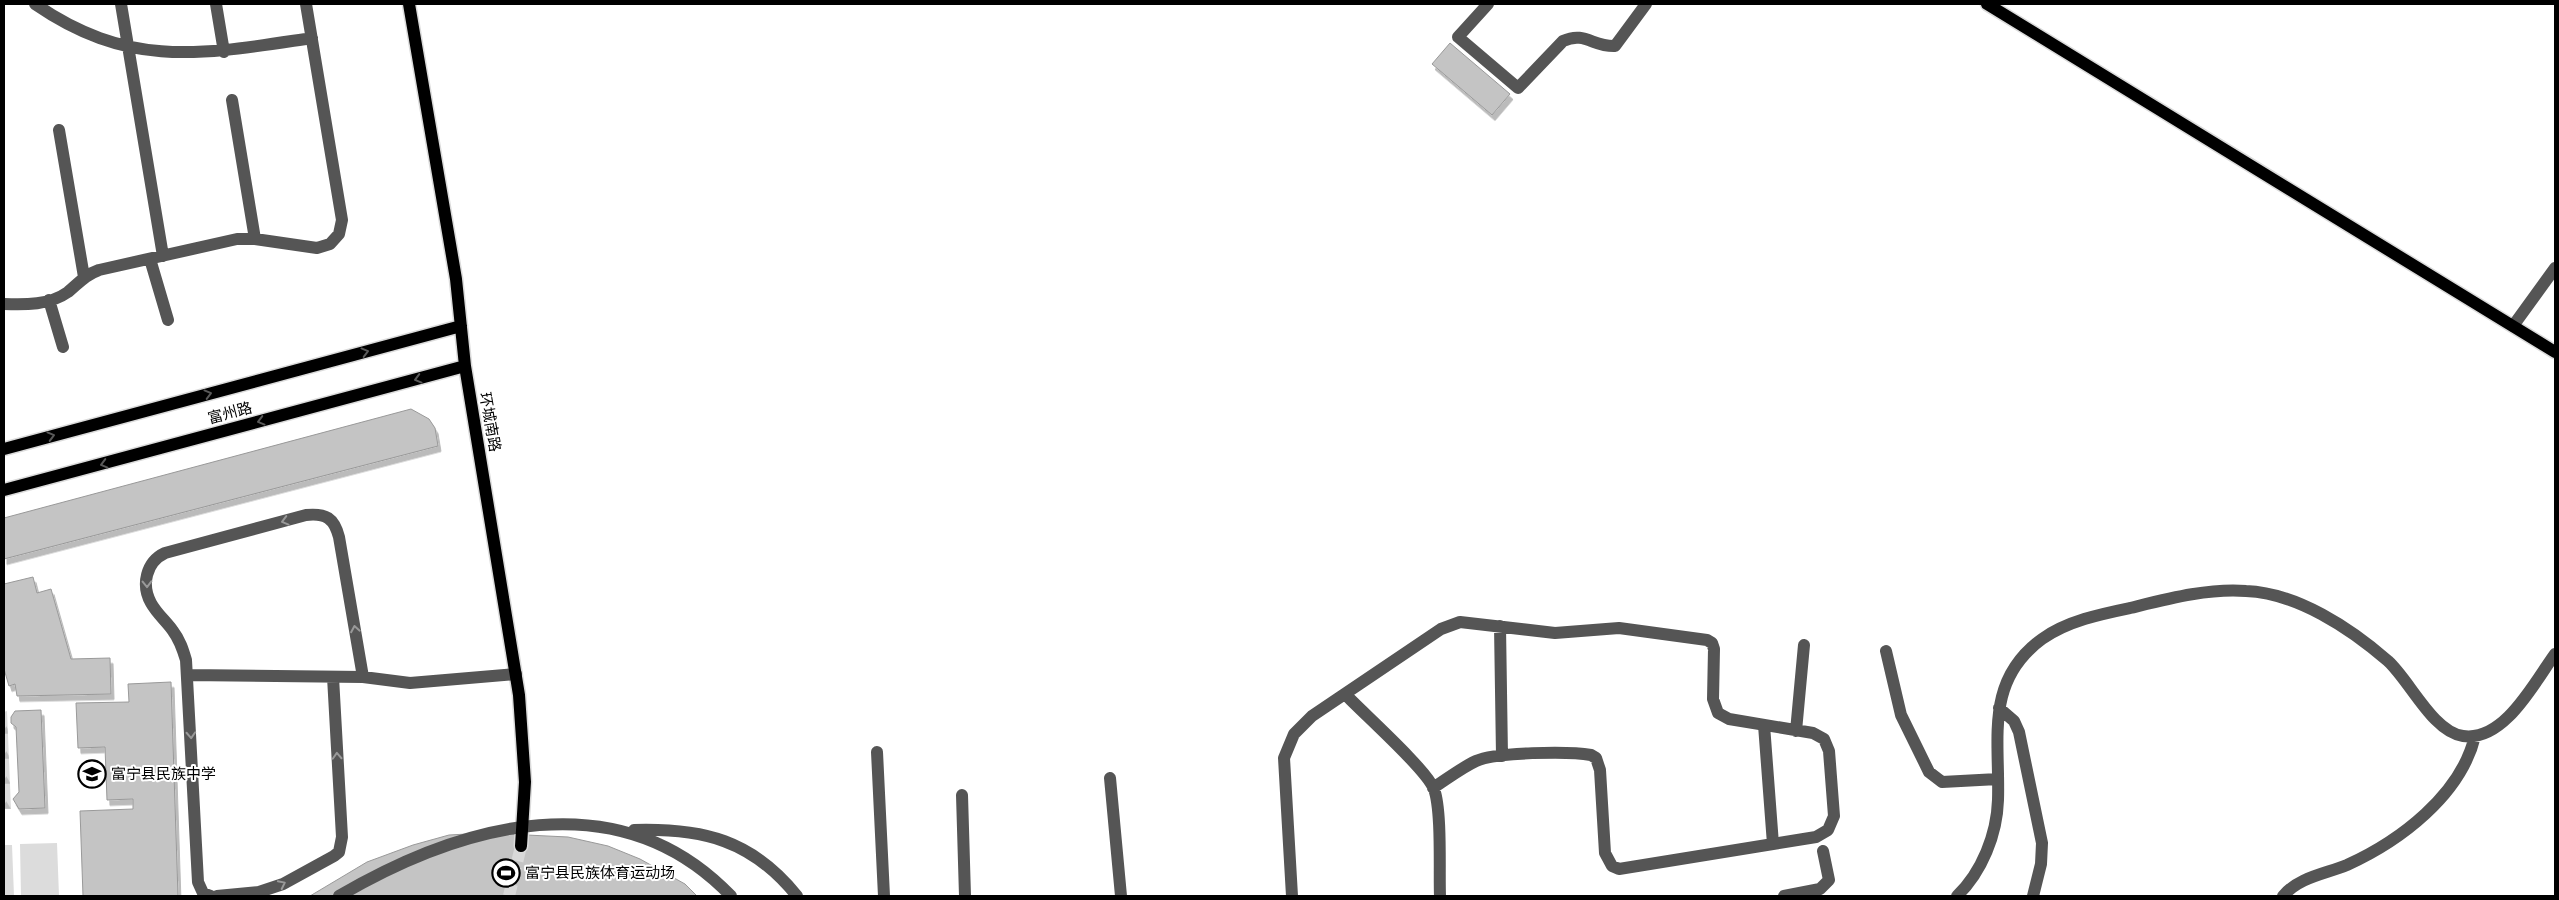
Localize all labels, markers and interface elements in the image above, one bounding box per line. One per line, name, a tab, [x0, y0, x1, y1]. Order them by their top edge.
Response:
one-way arrow	[360, 347, 368, 357]
one-way arrow	[413, 373, 422, 384]
one-way arrow	[203, 389, 212, 400]
street label: 环城南路	[477, 391, 505, 453]
street label: 富州路	[206, 398, 254, 427]
one-way arrow	[257, 416, 265, 426]
one-way arrow	[46, 431, 55, 442]
one-way arrow	[100, 458, 108, 468]
one-way arrow	[280, 515, 289, 526]
one-way arrow	[142, 580, 152, 588]
one-way arrow	[351, 625, 361, 634]
one-way arrow	[185, 731, 196, 739]
one-way arrow	[332, 752, 343, 760]
school or university icon: 富宁县民族中学	[77, 759, 107, 789]
place label: 富宁县民族中学	[111, 764, 216, 782]
sports icon: 富宁县民族体育运动场	[491, 858, 521, 888]
place label: 富宁县民族体育运动场	[525, 863, 675, 881]
one-way arrow	[276, 880, 285, 890]

